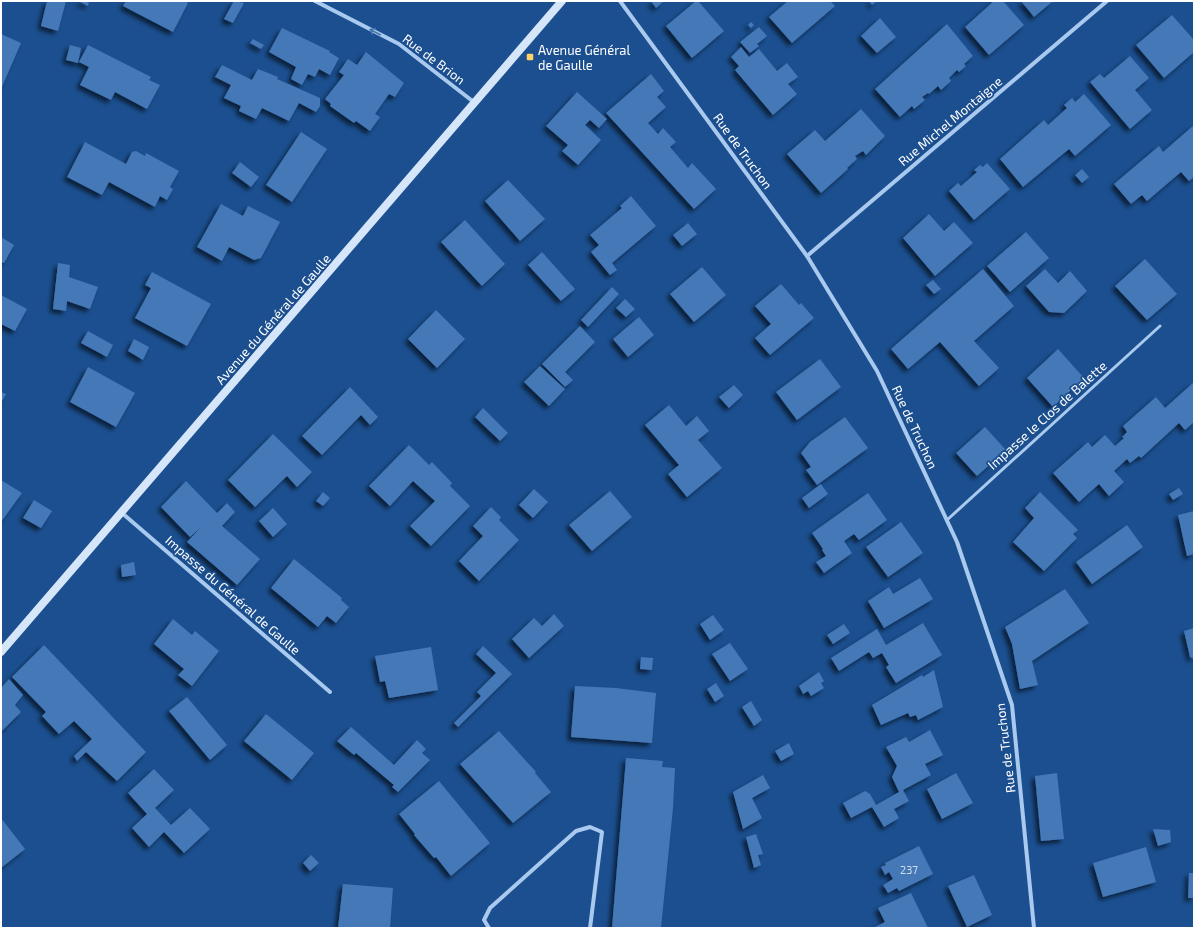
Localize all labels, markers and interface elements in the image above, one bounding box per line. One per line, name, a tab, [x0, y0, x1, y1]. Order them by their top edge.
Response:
one-way arrow	[370, 28, 382, 35]
street label: Rue de Brion	[400, 30, 468, 88]
place label: Avenue Général de Gaulle	[538, 42, 630, 73]
marker: Avenue Général de Gaulle	[525, 52, 535, 62]
street label: Rue Michel Montaigne	[895, 73, 1005, 169]
street label: Rue de Truchon	[710, 110, 776, 192]
street label: Avenue du Général de Gaulle	[212, 251, 334, 387]
street label: Impasse le Clos de Balette	[984, 357, 1110, 473]
street label: Rue de Truchon	[889, 383, 941, 471]
street label: Impasse du Général de Gaulle	[162, 532, 304, 658]
street label: Rue de Truchon	[992, 702, 1018, 794]
house number: 237	[900, 863, 918, 876]

